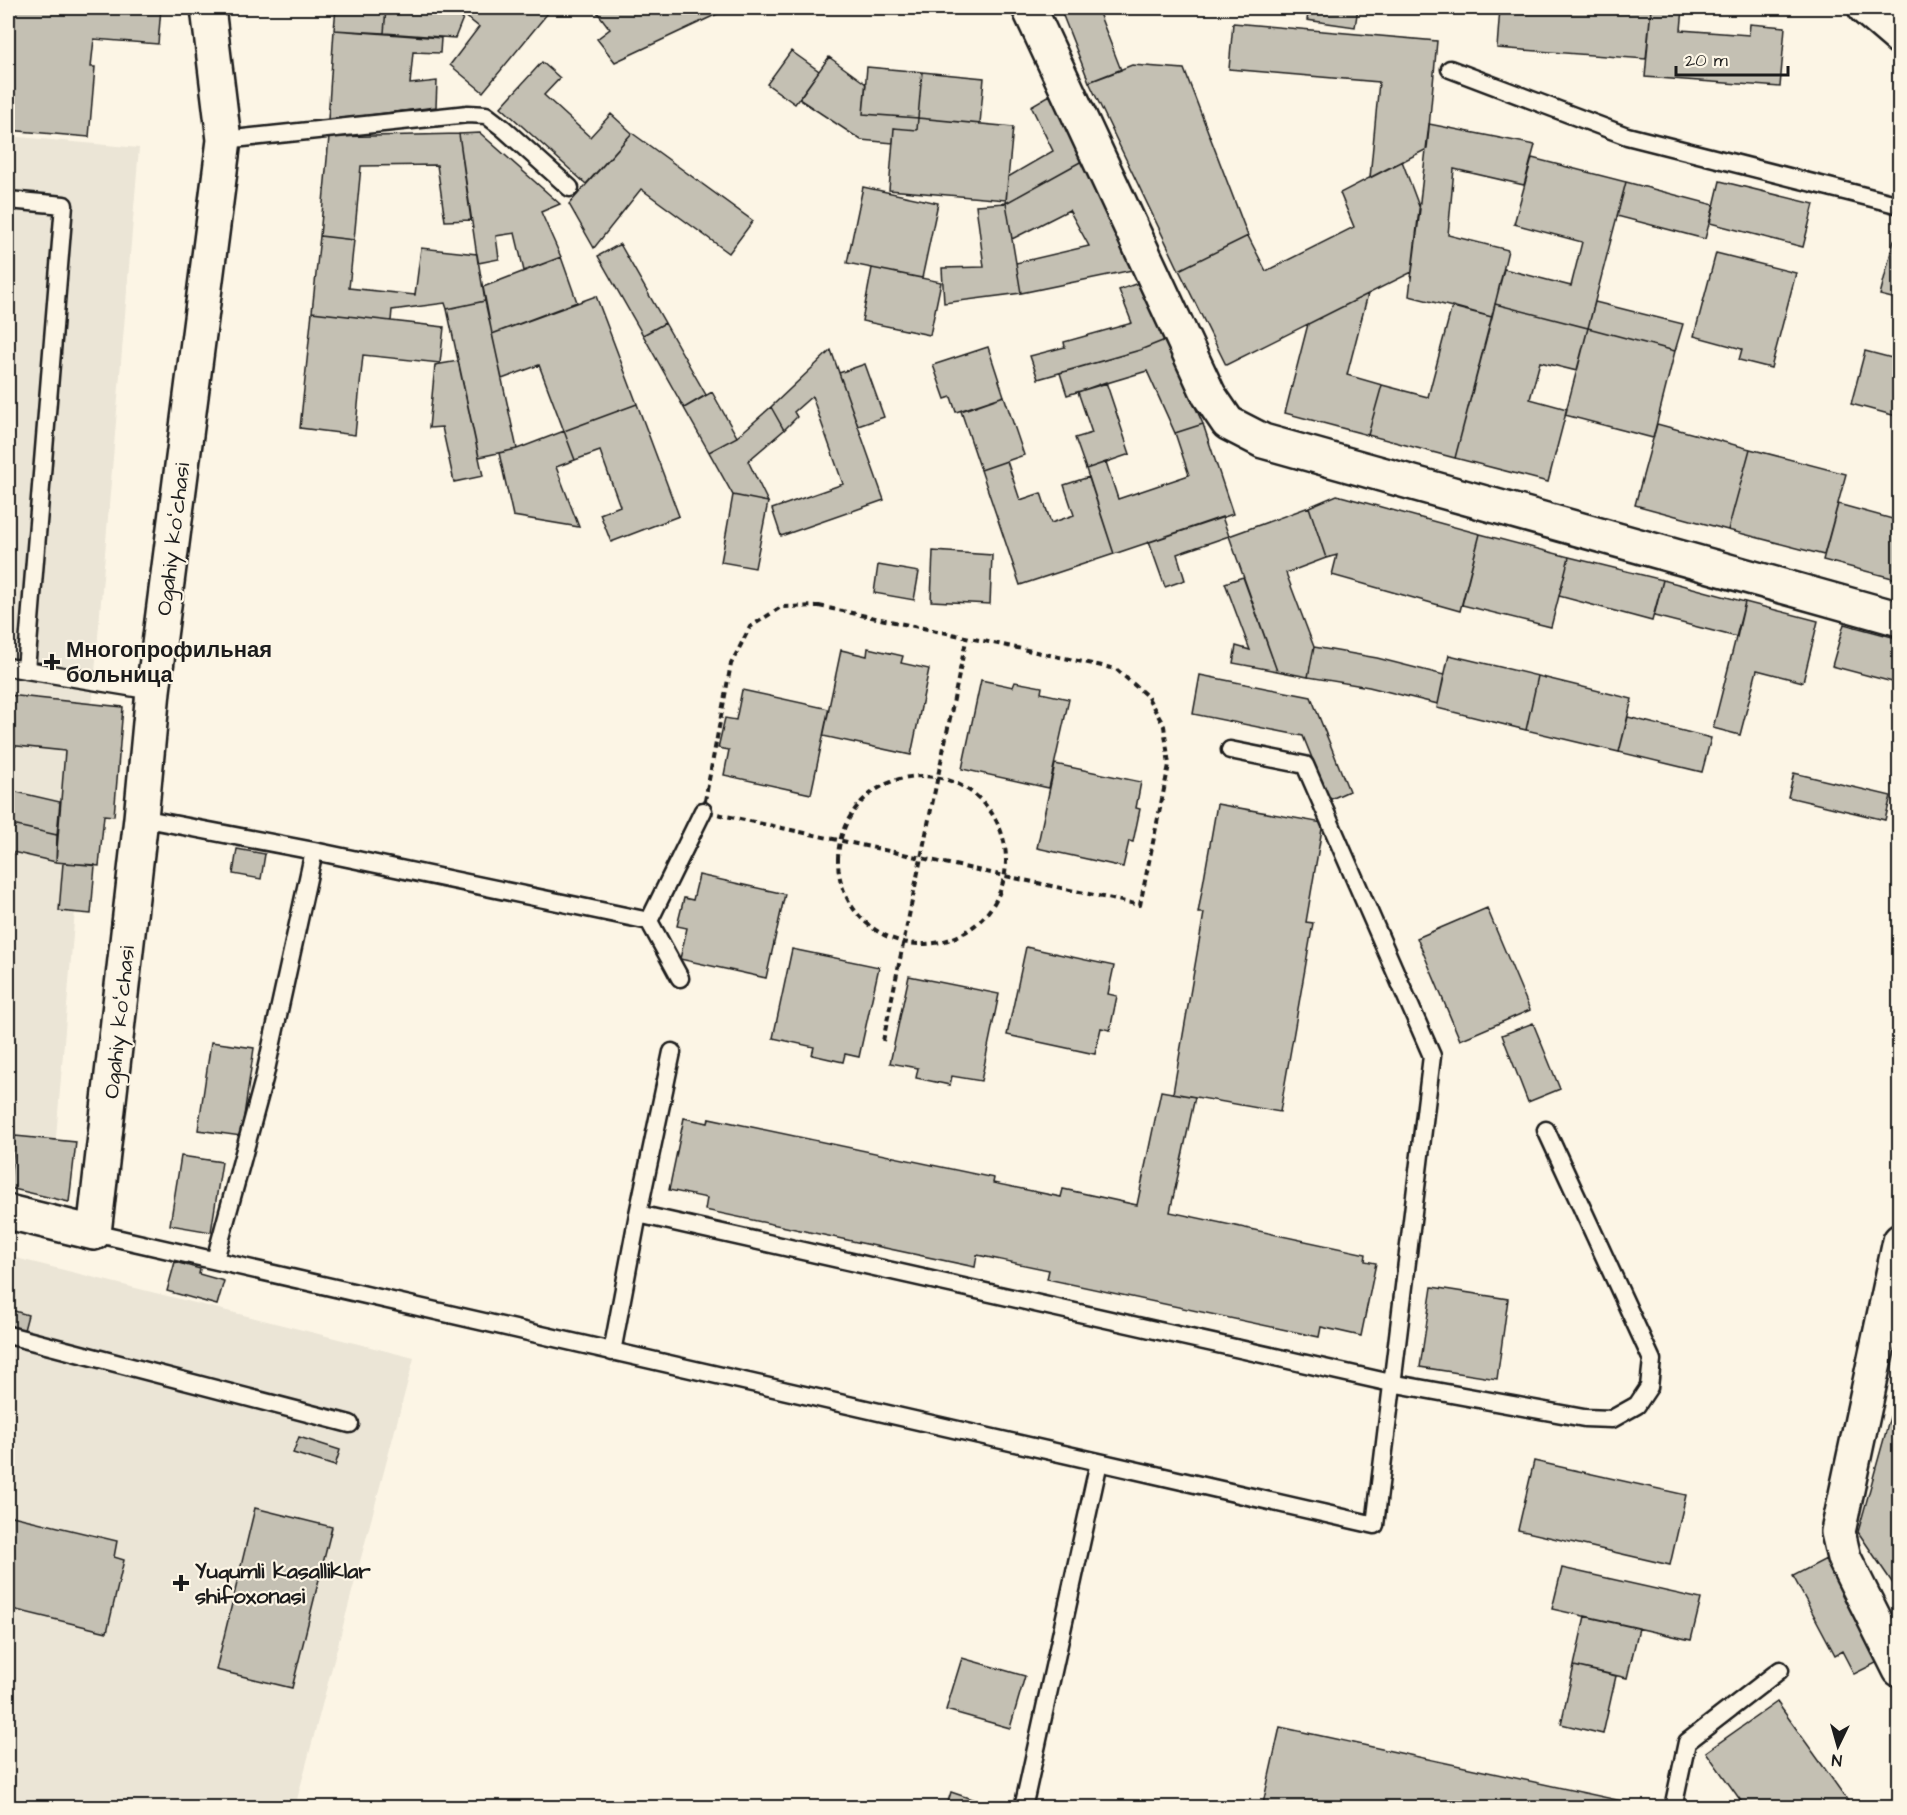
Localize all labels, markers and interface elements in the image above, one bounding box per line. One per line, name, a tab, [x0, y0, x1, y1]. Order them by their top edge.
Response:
scale bar	[1676, 39, 1788, 77]
text: 20 m	[1685, 48, 1728, 73]
street label: Ogahiy koʻchasi	[149, 461, 199, 617]
place label: Многопрофильная больница	[66, 635, 272, 691]
marker: Многопрофильная больница	[43, 653, 61, 671]
street label: Ogahiy koʻchasi	[96, 944, 144, 1100]
place label: Yuqumli kasalliklar shifoxonasi	[195, 1556, 371, 1612]
marker: Yuqumli kasalliklar shifoxonasi	[172, 1574, 190, 1592]
north arrow	[1808, 1716, 1868, 1776]
text: N	[1831, 1749, 1843, 1771]

